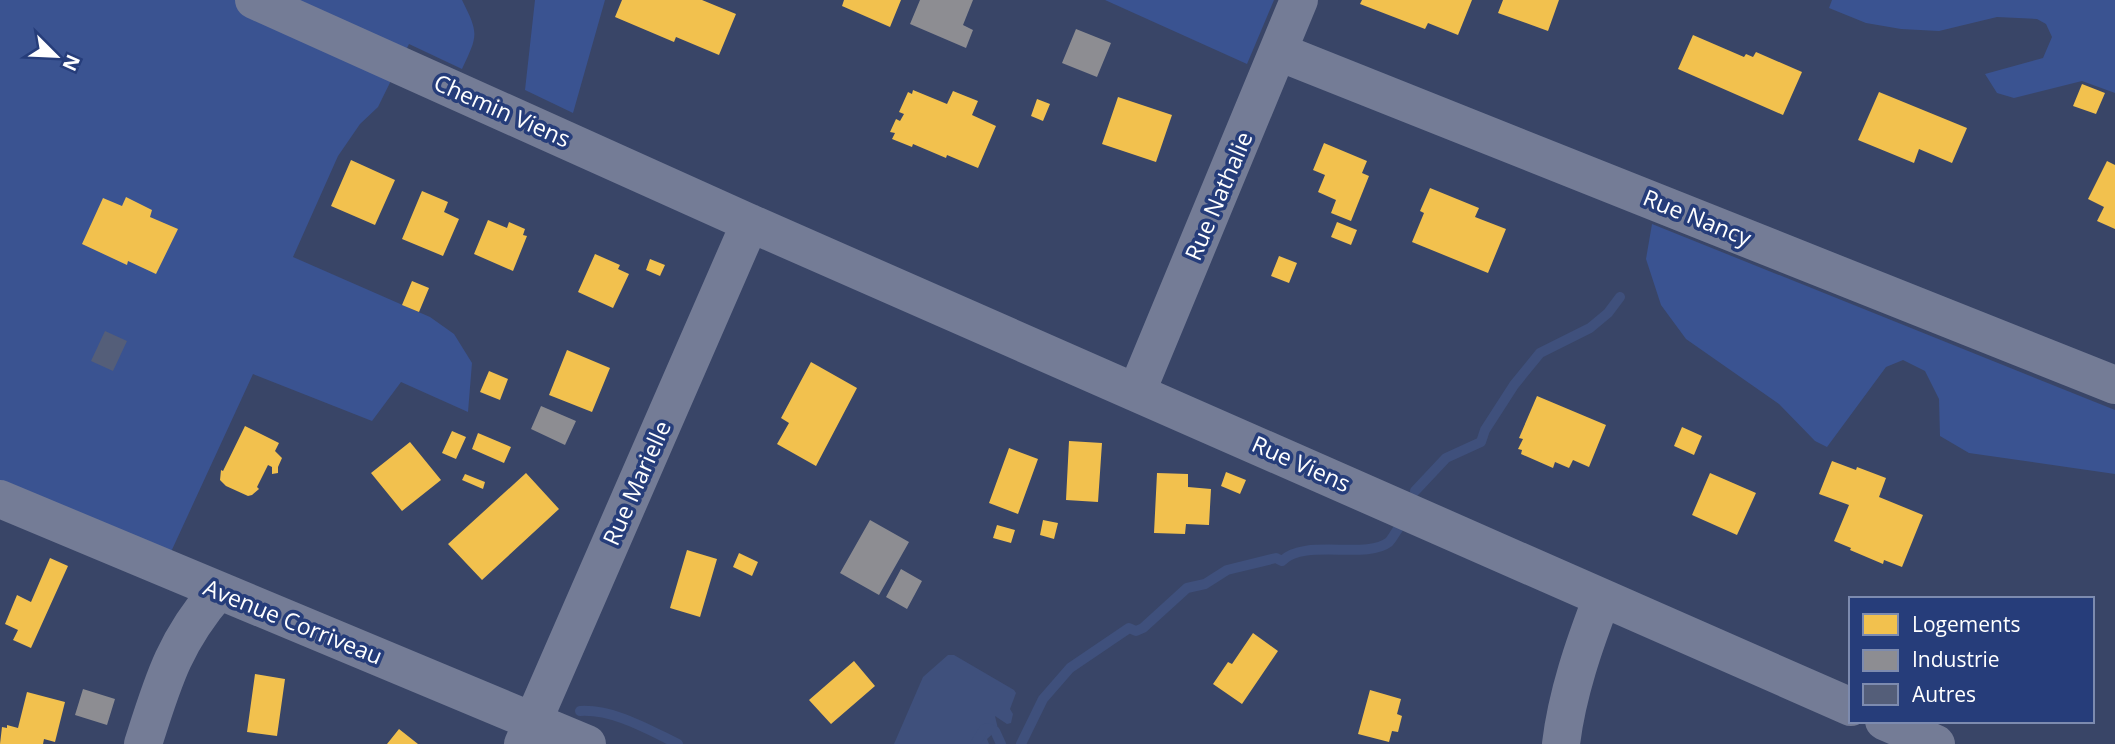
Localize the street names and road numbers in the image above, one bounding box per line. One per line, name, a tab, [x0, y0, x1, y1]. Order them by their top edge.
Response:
street label: Chemin Viens	[429, 66, 576, 154]
street label: Rue Nathalie	[1177, 126, 1260, 265]
street label: Rue Nancy	[1639, 181, 1757, 253]
street label: Rue Marielle	[594, 415, 678, 550]
street label: Rue Viens	[1247, 427, 1356, 499]
street label: Avenue Corriveau	[199, 571, 388, 672]

